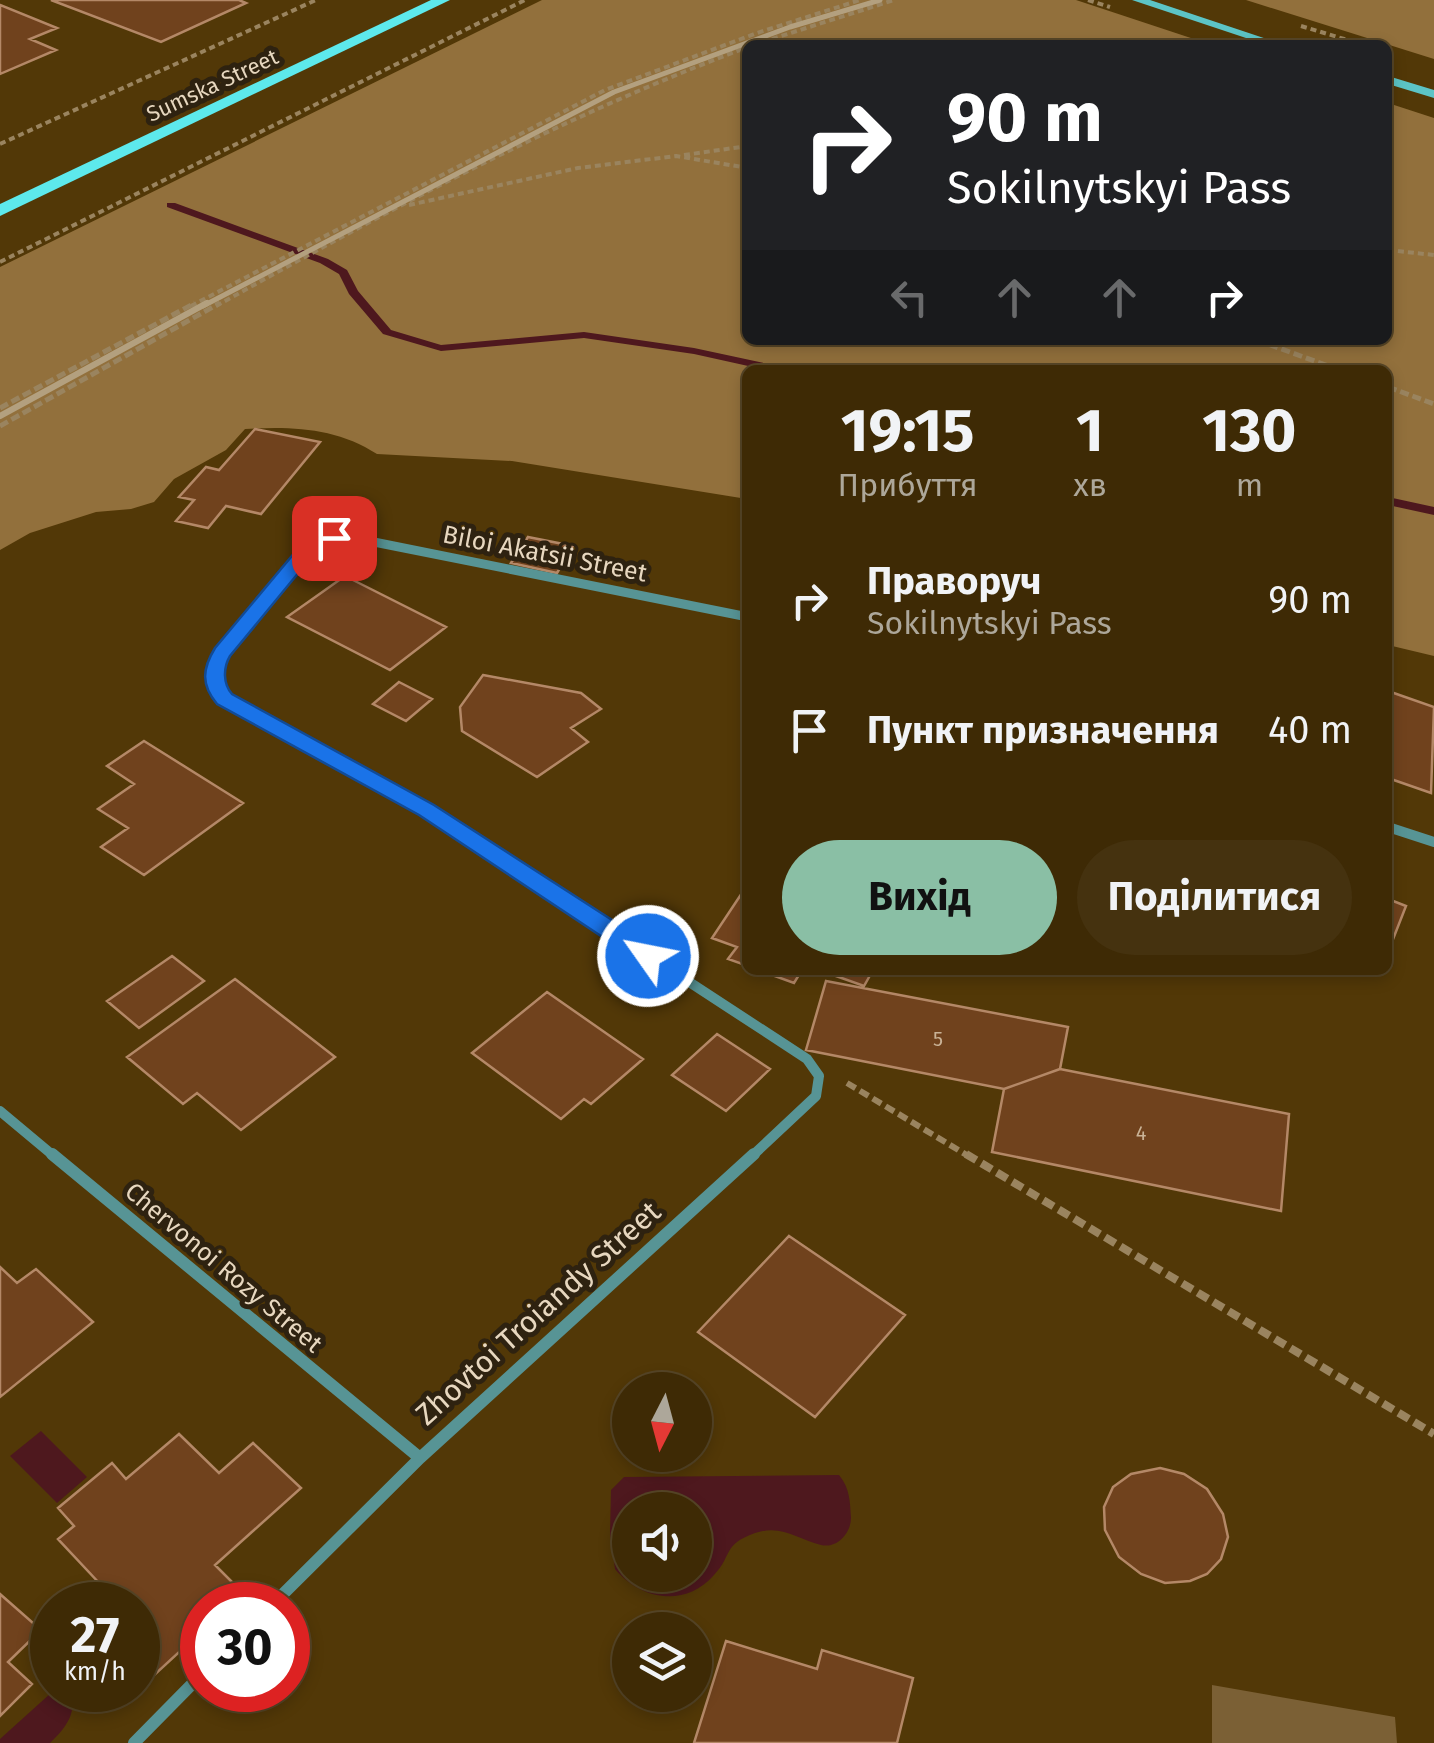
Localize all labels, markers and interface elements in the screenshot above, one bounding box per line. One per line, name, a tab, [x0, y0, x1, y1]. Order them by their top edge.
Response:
street label: Sumska Street	[142, 43, 282, 128]
text: 90 m	[947, 76, 1103, 160]
icon: right	[782, 80, 912, 210]
text: Sokilnytskyi Pass	[947, 161, 1291, 215]
icon: left	[882, 270, 937, 325]
icon: ahead	[987, 270, 1042, 325]
icon: ahead	[1092, 270, 1147, 325]
icon: right	[1197, 270, 1252, 325]
text: 19:15	[841, 395, 975, 467]
text: 1	[1076, 395, 1104, 467]
text: 130	[1202, 395, 1296, 467]
text: Прибуття	[838, 466, 978, 504]
text: хв	[1073, 466, 1107, 504]
text: m	[1236, 466, 1263, 504]
pin	[292, 496, 377, 581]
icon: arrive	[307, 511, 362, 566]
street label: Biloi Akatsii Street	[440, 519, 650, 589]
text: Праворуч	[867, 558, 1041, 604]
icon: right	[782, 573, 837, 628]
text: 90 m	[1268, 577, 1352, 623]
text: Sokilnytskyi Pass	[867, 604, 1112, 642]
icon: arrive	[782, 703, 837, 758]
text: Пункт призначення	[867, 707, 1219, 753]
text: 40 m	[1268, 707, 1352, 753]
button: Вихід	[782, 840, 1057, 955]
button: Поділитися	[1077, 840, 1352, 955]
position arrow	[596, 904, 700, 1008]
house number: 5	[933, 1027, 943, 1051]
house number: 4	[1136, 1121, 1147, 1145]
street label: Chervonoi Rozy Street	[119, 1176, 329, 1360]
street label: Zhovtoi Troiandy Street	[408, 1193, 668, 1432]
north arrow	[612, 1372, 712, 1472]
map controls	[612, 1372, 712, 1712]
button: sound	[612, 1492, 712, 1592]
speed limit sign: 30	[180, 1582, 310, 1712]
text: 27	[71, 1605, 119, 1665]
button: layers	[612, 1612, 712, 1712]
text: km/h	[64, 1657, 126, 1687]

